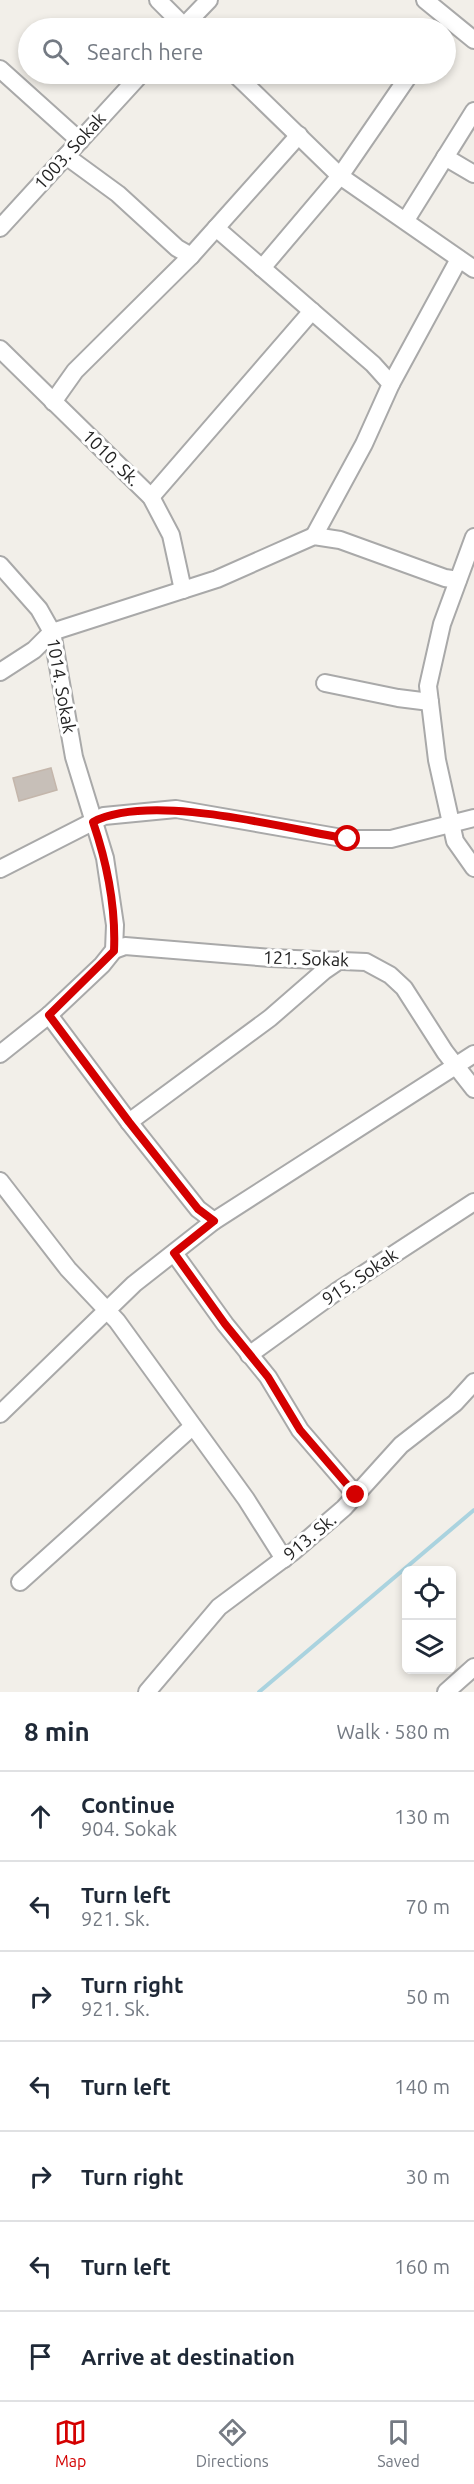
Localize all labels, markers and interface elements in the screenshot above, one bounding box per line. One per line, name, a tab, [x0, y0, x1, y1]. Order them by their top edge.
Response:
search box	[18, 18, 456, 84]
icon: search	[39, 35, 72, 68]
text: Search here	[87, 39, 203, 64]
street label: 1003. Sokak	[30, 108, 109, 193]
street label: 1010. Sk.	[79, 425, 145, 490]
street label: 1014. Sokak	[44, 637, 80, 735]
route start	[334, 825, 360, 851]
street label: 121. Sokak	[263, 946, 350, 970]
street label: 915. Sokak	[318, 1244, 401, 1309]
route end	[342, 1481, 368, 1507]
street label: 913. Sk.	[279, 1509, 340, 1564]
map controls	[402, 1566, 456, 1674]
button: locate	[402, 1566, 456, 1620]
button: layers	[402, 1620, 456, 1674]
text: 8 min	[24, 1717, 90, 1746]
text: Walk · 580 m	[337, 1720, 450, 1743]
text: Continue	[81, 1792, 175, 1817]
icon: ahead	[24, 1800, 57, 1833]
text: 130 m	[394, 1805, 450, 1828]
text: 904. Sokak	[81, 1817, 177, 1840]
text: Turn left	[81, 1882, 171, 1907]
icon: left	[24, 1890, 57, 1923]
text: 70 m	[406, 1895, 450, 1918]
text: 921. Sk.	[81, 1907, 150, 1930]
text: Turn right	[81, 1972, 183, 1997]
icon: right	[24, 1980, 57, 2013]
text: 50 m	[406, 1985, 450, 2008]
text: 921. Sk.	[81, 1997, 150, 2020]
icon: left	[24, 2070, 57, 2103]
text: Turn left	[81, 2074, 171, 2099]
text: 140 m	[394, 2075, 450, 2098]
icon: right	[24, 2160, 57, 2193]
text: Turn right	[81, 2164, 183, 2189]
text: 30 m	[406, 2165, 450, 2188]
icon: left	[24, 2250, 57, 2283]
text: Turn left	[81, 2254, 171, 2279]
text: 160 m	[394, 2255, 450, 2278]
icon: arrive	[24, 2340, 57, 2373]
text: Arrive at destination	[81, 2344, 295, 2369]
tab: Map	[54, 2416, 87, 2470]
tab: Directions	[196, 2416, 269, 2470]
tab: Saved	[377, 2416, 420, 2470]

